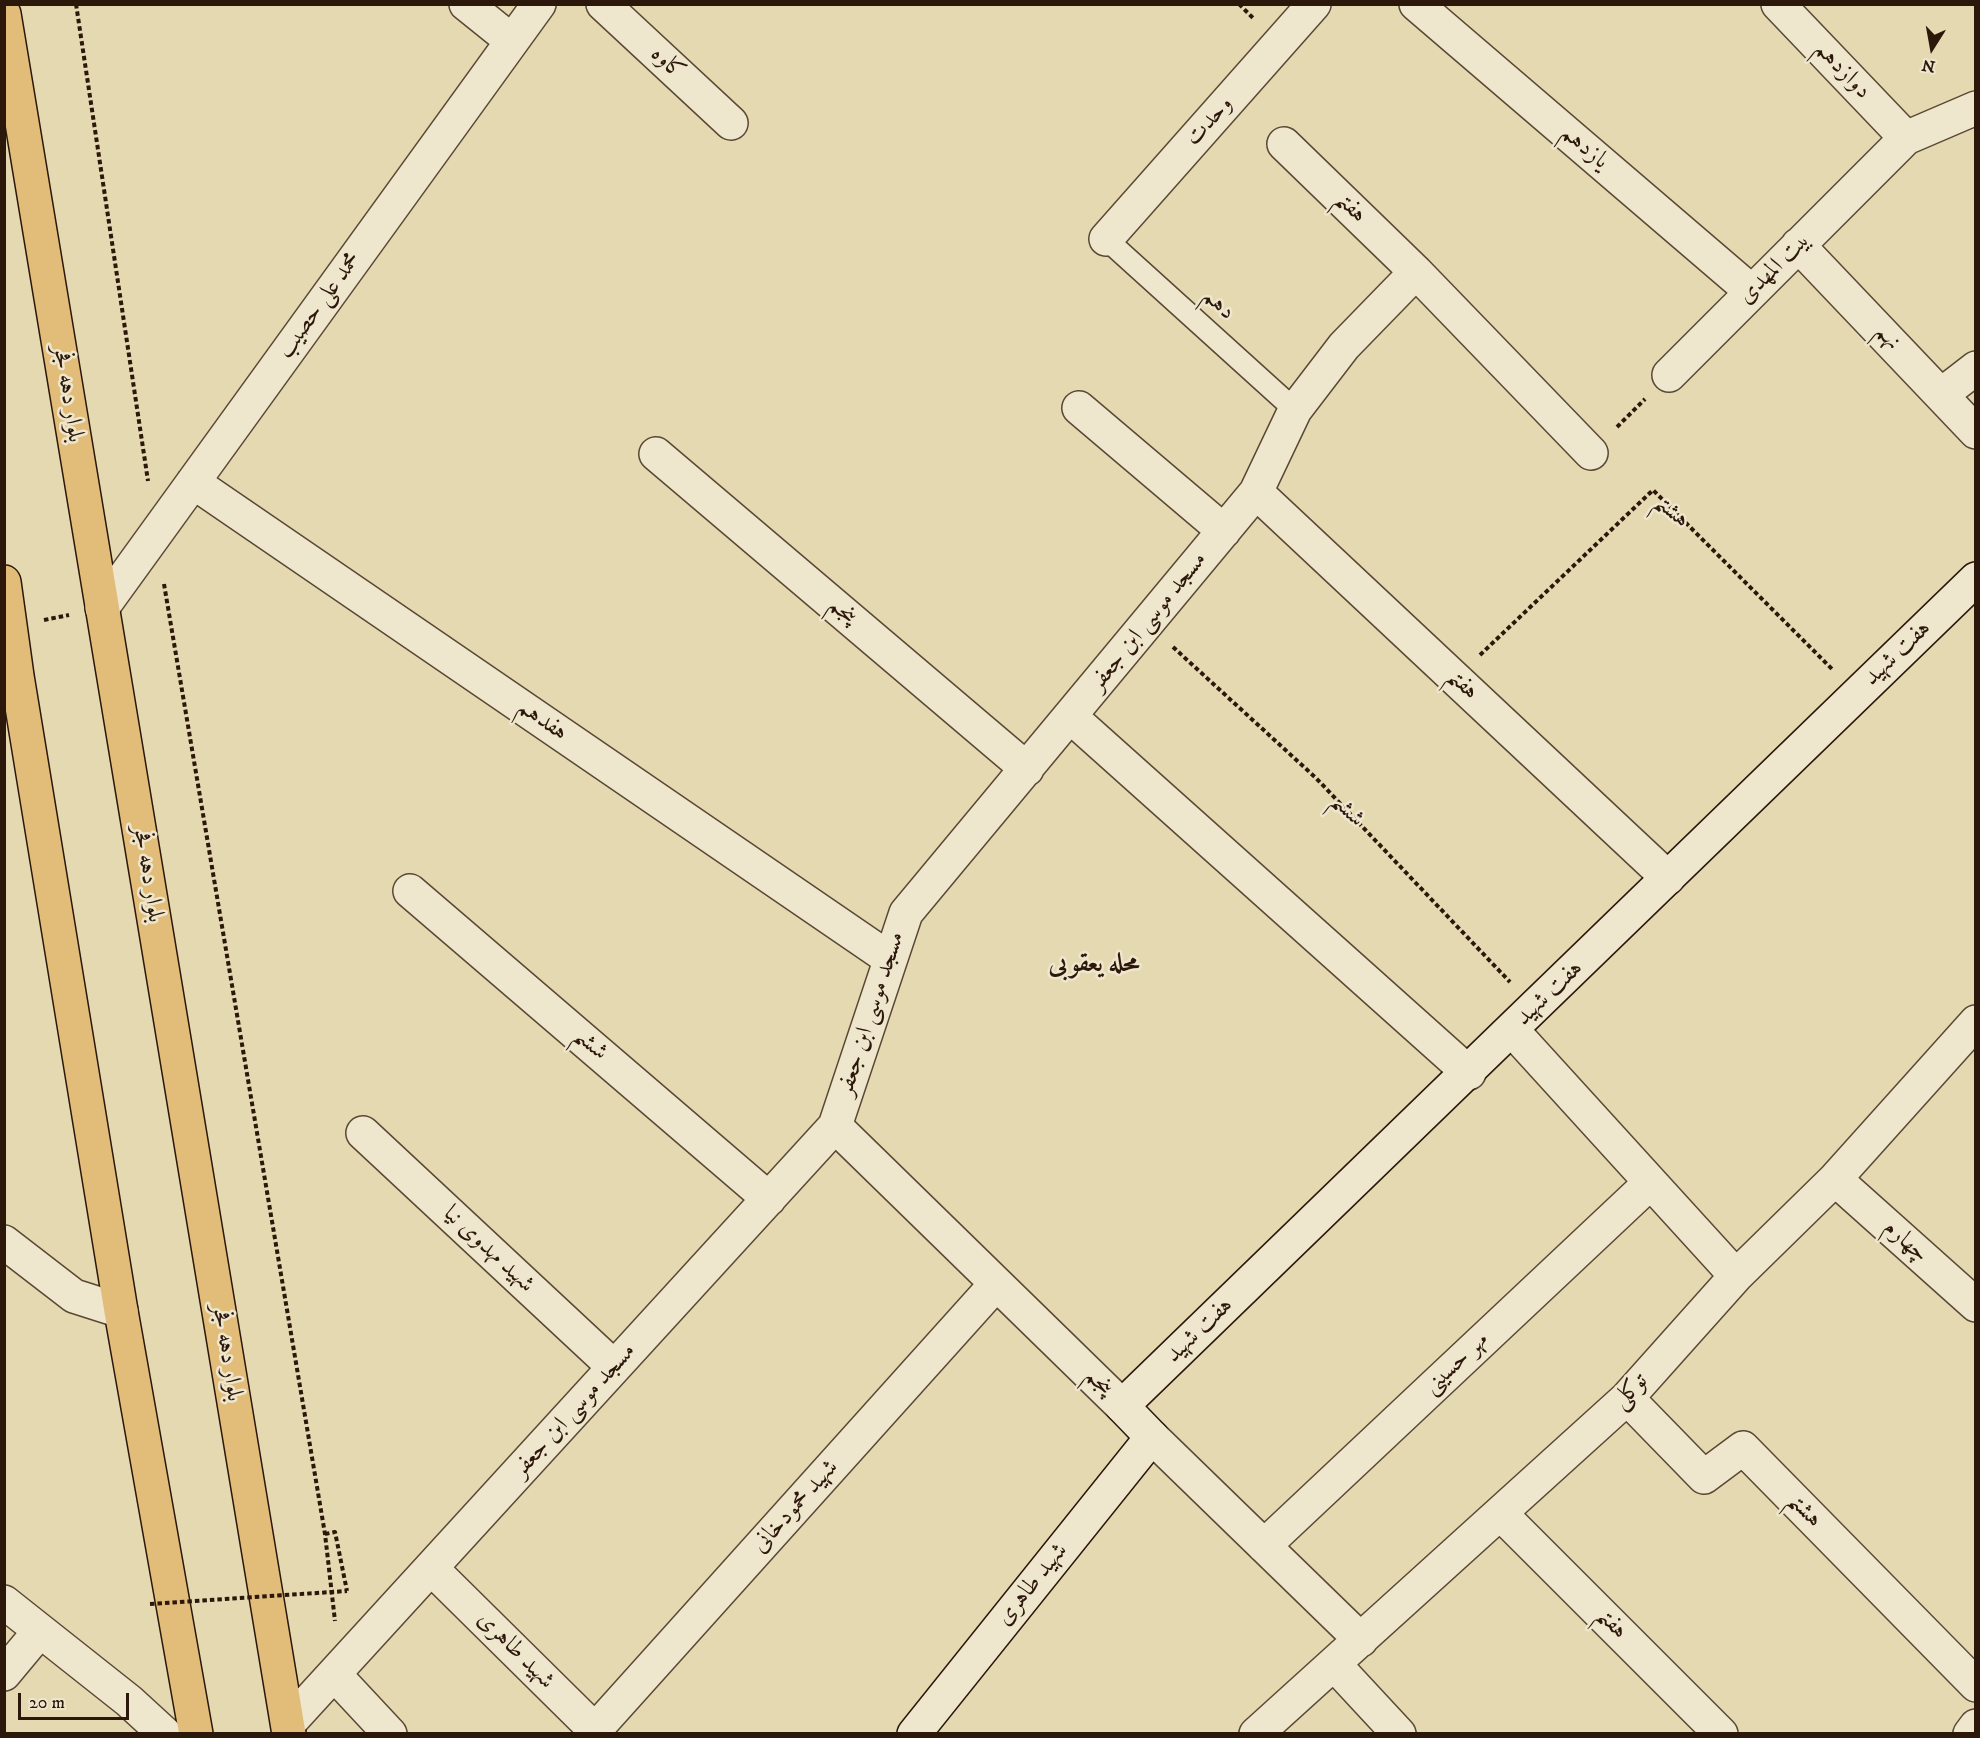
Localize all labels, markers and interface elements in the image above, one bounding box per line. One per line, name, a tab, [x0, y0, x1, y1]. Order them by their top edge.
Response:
north arrow	[1902, 18, 1962, 78]
street label: دوازدهم	[1808, 36, 1876, 106]
street label: کاوه	[644, 41, 690, 87]
text: N	[1920, 55, 1937, 77]
street label: وحدت	[1180, 91, 1240, 153]
street label: یازدهم	[1554, 120, 1614, 176]
street label: هفتم	[1328, 186, 1372, 230]
street label: بیت المهدی	[1733, 227, 1817, 311]
street label: محمد علی حصیب	[272, 247, 368, 365]
street label: دهم	[1196, 283, 1240, 327]
street label: نهم	[1868, 319, 1906, 357]
street label: بلوار دهه فجر	[45, 343, 89, 445]
street label: هشتم	[1647, 489, 1695, 535]
street label: مسجد موسی ابن جعفر	[1084, 547, 1214, 697]
street label: پنجم	[822, 592, 862, 632]
street label: هفت شهید	[1858, 615, 1938, 693]
street label: هفتم	[1440, 663, 1484, 707]
street label: هفدهم	[511, 694, 573, 748]
street label: ششم	[1324, 788, 1370, 834]
street label: بلوار دهه فجر	[125, 823, 169, 925]
street label: مسجد موسی ابن جعفر	[832, 928, 912, 1100]
district label: محله یعقوبی	[1048, 950, 1140, 982]
street label: هفت شهید	[1510, 955, 1590, 1033]
street label: ششم	[567, 1022, 613, 1068]
street label: شهید مهدوی نیا	[436, 1200, 540, 1300]
street label: چهارم	[1876, 1214, 1934, 1270]
street label: هفت شهید	[1160, 1292, 1240, 1370]
street label: بلوار دهه فجر	[204, 1302, 248, 1404]
street label: مهر حسینی	[1418, 1327, 1496, 1401]
street label: مسجد موسی ابن جعفر	[507, 1338, 643, 1484]
street label: پنجم	[1078, 1363, 1118, 1403]
street label: توکلی	[1607, 1368, 1655, 1416]
street label: شهید محمودخانی	[747, 1454, 845, 1560]
street label: هشتم	[1780, 1487, 1828, 1535]
street label: شهید طاهری	[991, 1538, 1075, 1632]
street label: هفتم	[1589, 1602, 1633, 1646]
street label: شهید طاهری	[470, 1606, 560, 1696]
scale bar	[21, 1681, 132, 1719]
text: 20 m	[29, 1692, 65, 1714]

